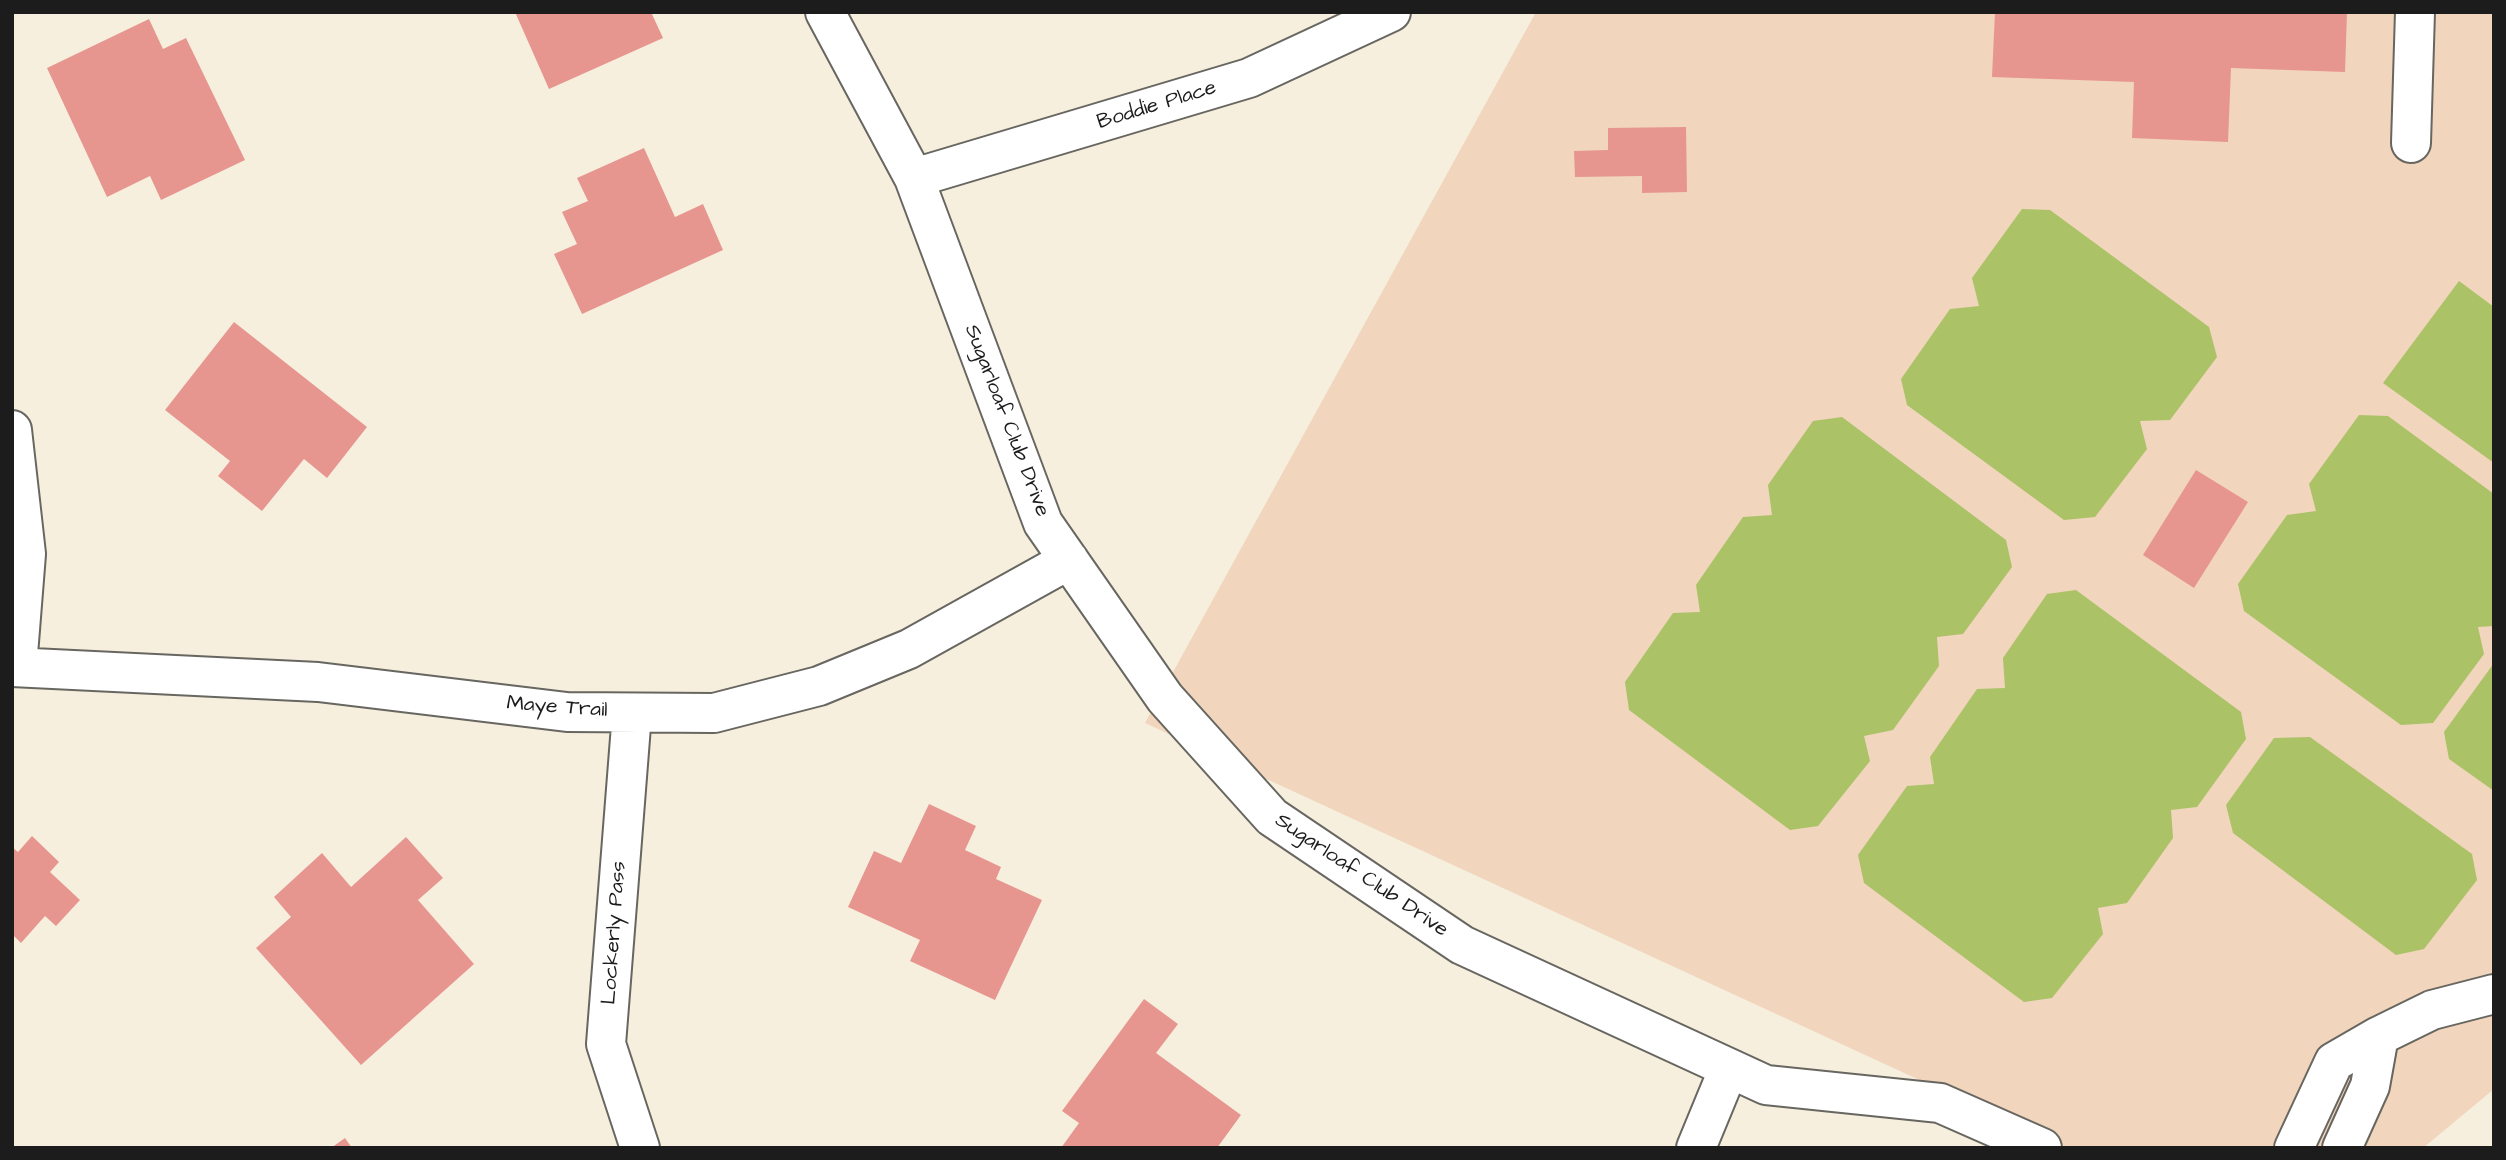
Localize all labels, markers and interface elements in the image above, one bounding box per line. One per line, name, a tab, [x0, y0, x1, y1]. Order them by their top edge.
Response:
street label: Boddie Place	[1094, 76, 1220, 136]
street label: Sugarloaf Club Drive	[958, 321, 1054, 521]
street label: Maye Trail	[506, 692, 608, 724]
street label: Sugarloaf Club Drive	[1270, 809, 1452, 943]
street label: Lockerly Pass	[597, 860, 633, 1006]

